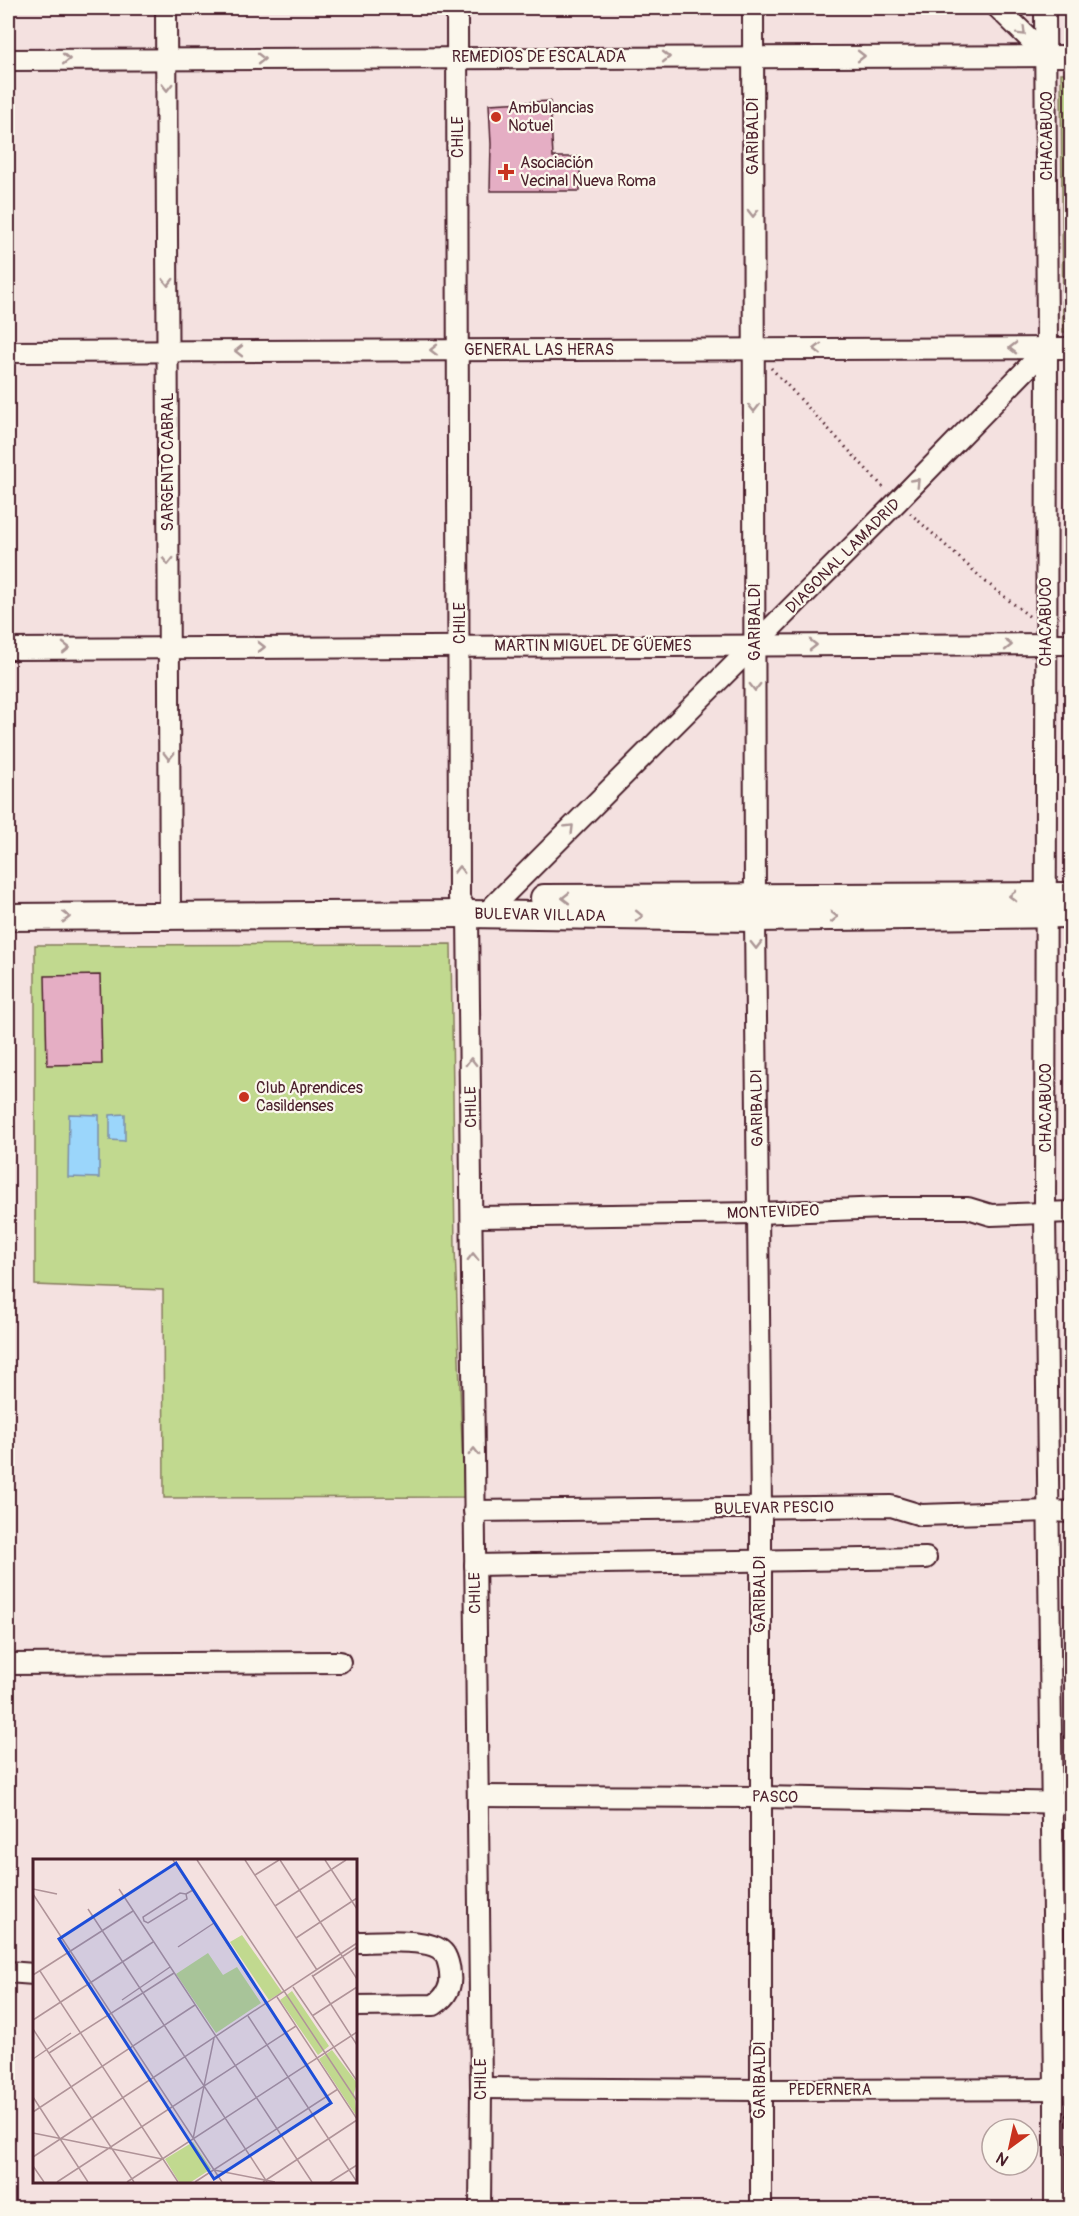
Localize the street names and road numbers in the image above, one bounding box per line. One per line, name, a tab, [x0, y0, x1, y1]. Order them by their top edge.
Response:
street label: REMEDIOS DE ESCALADA	[452, 47, 626, 67]
street label: CHACABUCO	[1037, 91, 1057, 181]
street label: GARIBALDI	[743, 97, 763, 175]
street label: CHILE	[448, 116, 468, 158]
street label: GENERAL LAS HERAS	[464, 340, 614, 360]
street label: SARGENTO CABRAL	[158, 392, 178, 532]
street label: DIAGONAL LAMADRID	[781, 494, 905, 618]
street label: CHACABUCO	[1036, 577, 1056, 667]
street label: GARIBALDI	[745, 583, 765, 661]
street label: CHILE	[450, 602, 470, 644]
street label: MARTIN MIGUEL DE GÜEMES	[494, 636, 692, 656]
street label: BULEVAR VILLADA	[474, 904, 606, 926]
street label: CHACABUCO	[1036, 1063, 1056, 1153]
street label: GARIBALDI	[746, 1069, 768, 1147]
street label: CHILE	[461, 1086, 481, 1128]
street label: MONTEVIDEO	[727, 1200, 819, 1224]
street label: BULEVAR PESCIO	[714, 1497, 834, 1519]
street label: GARIBALDI	[750, 1555, 770, 1633]
street label: CHILE	[465, 1572, 485, 1614]
street label: PASCO	[752, 1787, 798, 1807]
street label: GARIBALDI	[750, 2041, 770, 2119]
street label: CHILE	[471, 2058, 491, 2100]
street label: PEDERNERA	[788, 2080, 872, 2100]

